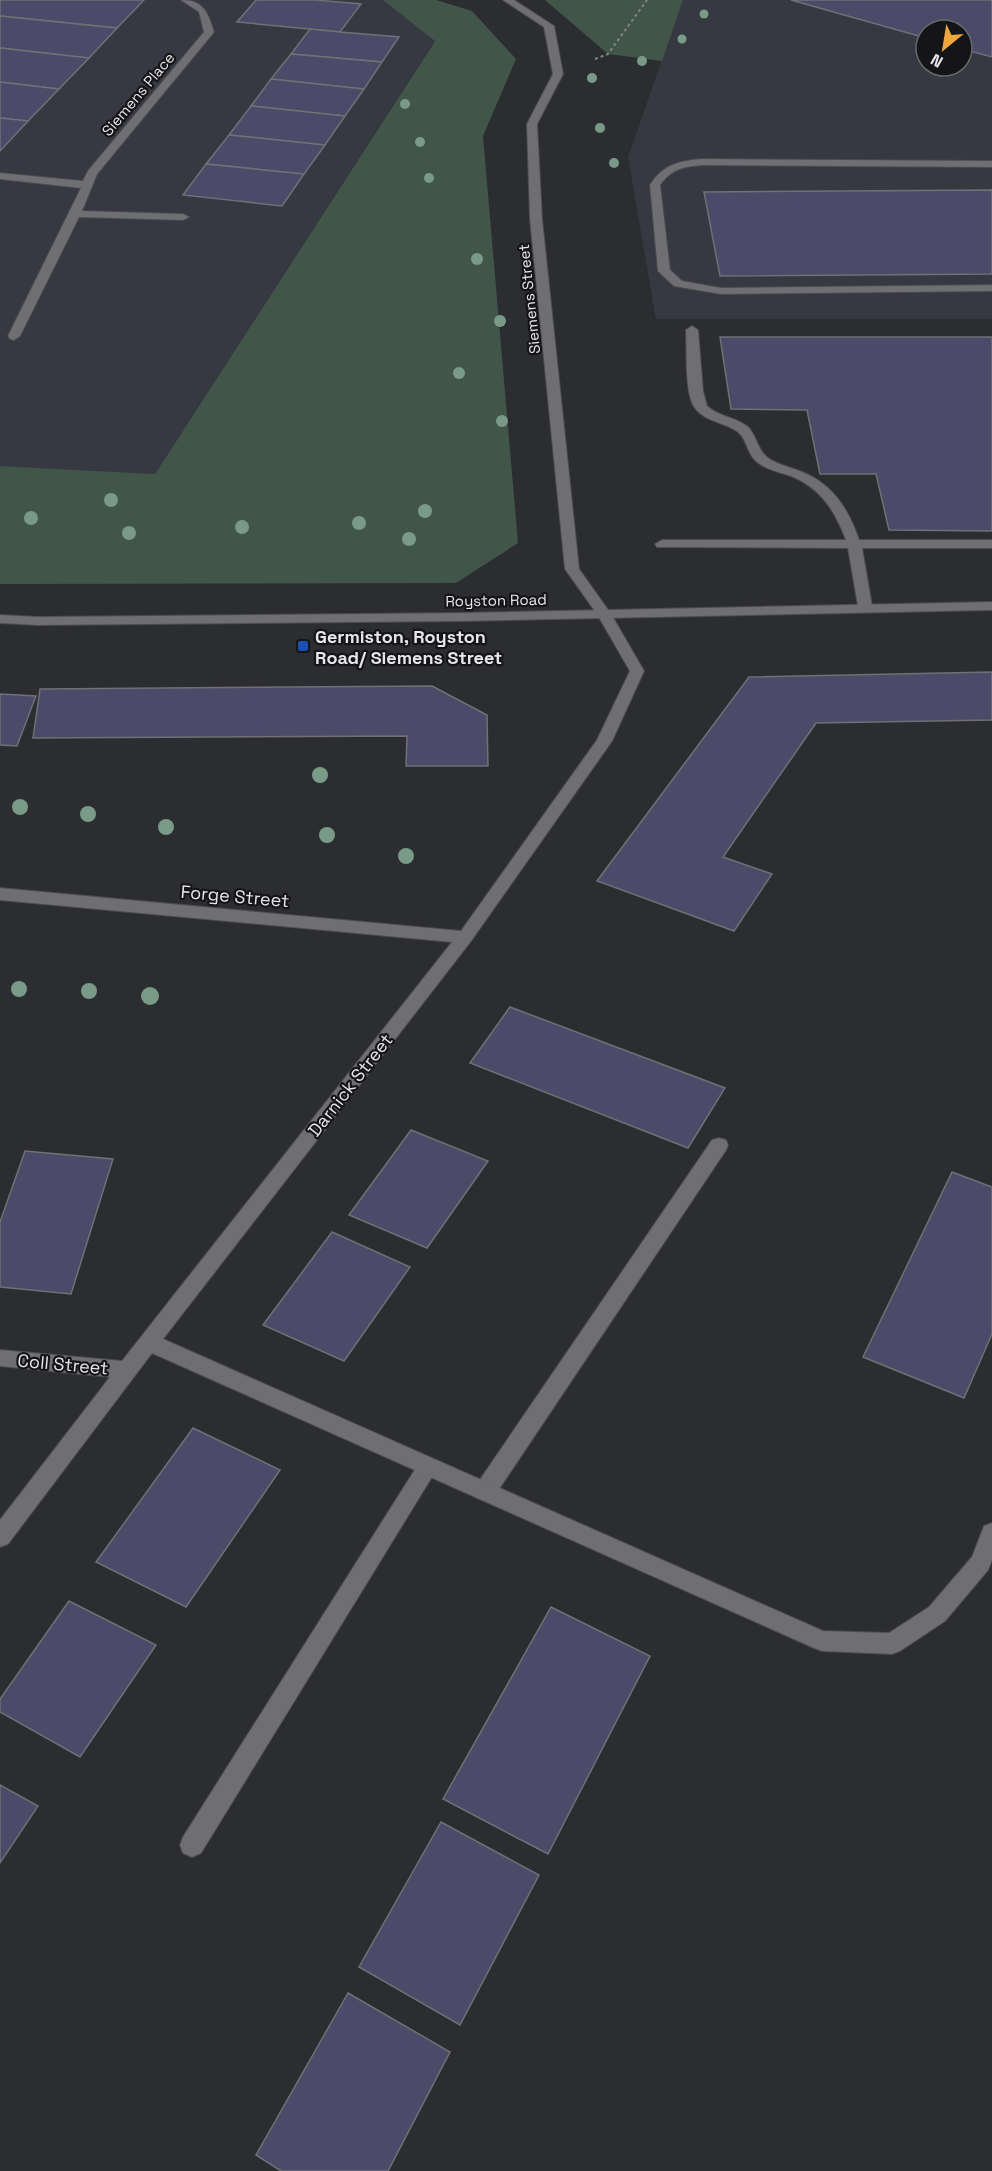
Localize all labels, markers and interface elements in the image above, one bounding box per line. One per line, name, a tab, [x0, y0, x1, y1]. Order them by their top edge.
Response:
north arrow	[914, 18, 974, 78]
street label: Siemens Place	[97, 48, 179, 140]
text: N	[927, 49, 947, 72]
street label: Siemens Street	[514, 243, 544, 355]
street label: Royston Road	[445, 590, 547, 610]
place label: Germiston, Royston Road/ Siemens Street	[315, 625, 502, 669]
marker: Germiston, Royston Road/ Siemens Street	[296, 639, 310, 653]
street label: Forge Street	[180, 880, 290, 912]
street label: Darnick Street	[303, 1029, 397, 1141]
street label: Coll Street	[17, 1349, 109, 1379]

